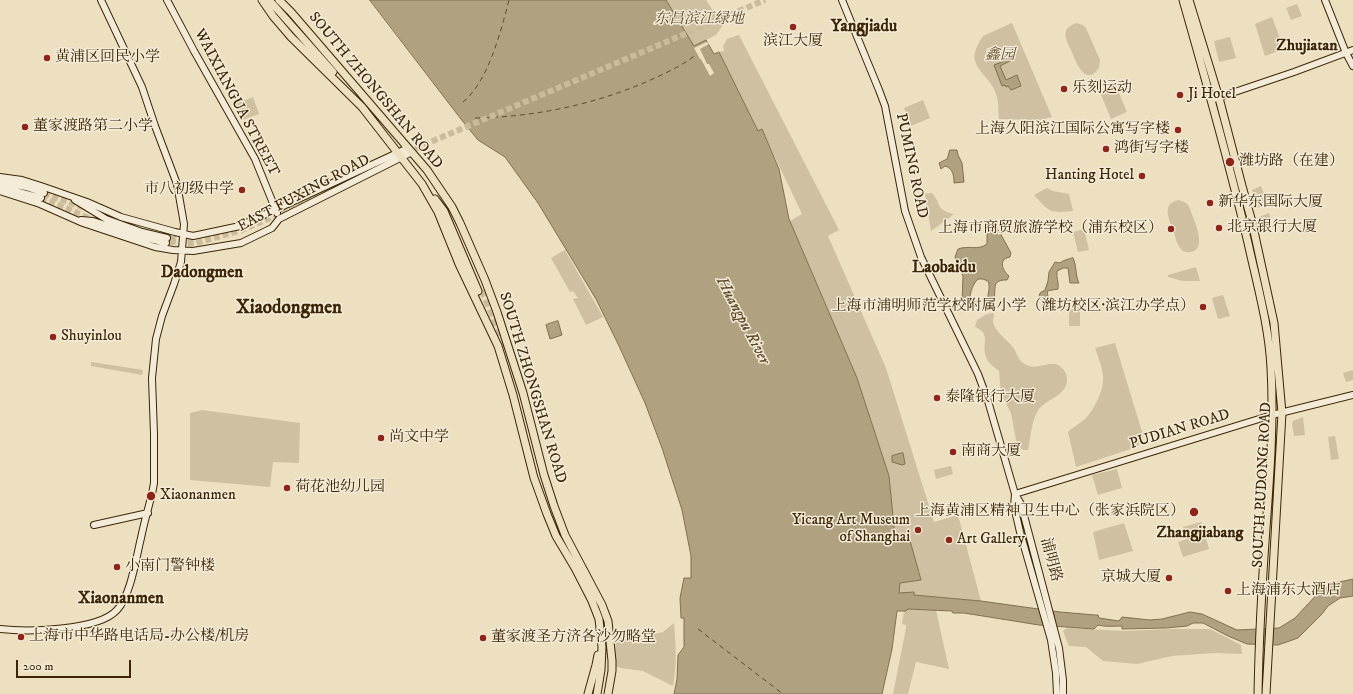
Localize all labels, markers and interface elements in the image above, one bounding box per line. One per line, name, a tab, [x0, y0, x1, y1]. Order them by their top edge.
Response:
street label: SOUTH ZHONGSHAN ROAD	[304, 9, 446, 173]
park label: 东昌滨江绿地	[654, 11, 744, 29]
district label: Yangjiadu	[831, 17, 897, 37]
marker: 滨江大厦	[788, 22, 798, 32]
street label: WAIXIANGUA STREET	[190, 26, 282, 180]
place label: 滨江大厦	[763, 33, 823, 51]
district label: Zhujiatan	[1276, 37, 1338, 57]
park label: 鑫园	[985, 47, 1015, 65]
place label: 黄浦区回民小学	[55, 49, 160, 67]
marker: 黄浦区回民小学	[42, 53, 52, 63]
place label: 乐刻运动	[1072, 80, 1132, 98]
marker: 乐刻运动	[1059, 84, 1069, 94]
place label: Ji Hotel	[1188, 86, 1236, 104]
marker: Ji Hotel	[1175, 90, 1185, 100]
street label: PUMING ROAD	[891, 112, 931, 220]
place label: 董家渡路第二小学	[33, 118, 153, 136]
place label: 上海久阳滨江国际公寓写字楼	[975, 121, 1170, 139]
marker: 董家渡路第二小学	[20, 122, 30, 132]
marker: 上海久阳滨江国际公寓写字楼	[1173, 125, 1183, 135]
place label: 鸿街写字楼	[1114, 140, 1189, 158]
marker: 鸿街写字楼	[1101, 144, 1111, 154]
street label: EAST FUXING ROAD	[235, 151, 373, 237]
place label: 潍坊路（在建）	[1239, 153, 1344, 171]
marker: 潍坊路（在建）	[1224, 156, 1236, 168]
place label: Hanting Hotel	[1045, 167, 1134, 185]
marker: Hanting Hotel	[1137, 171, 1147, 181]
place label: 市八初级中学	[144, 181, 234, 199]
marker: 市八初级中学	[237, 185, 247, 195]
place label: 新华东国际大厦	[1218, 194, 1323, 212]
marker: 新华东国际大厦	[1205, 198, 1215, 208]
place label: 北京银行大厦	[1227, 219, 1317, 237]
place label: 上海市商贸旅游学校（浦东校区）	[938, 220, 1163, 238]
marker: 北京银行大厦	[1214, 223, 1224, 233]
marker: 上海市商贸旅游学校（浦东校区）	[1166, 224, 1176, 234]
district label: Laobaidu	[912, 258, 976, 278]
district label: Dadongmen	[161, 263, 243, 283]
water label: Huangpu River	[711, 274, 773, 368]
street label: SOUTH ZHONGSHAN ROAD	[494, 290, 570, 486]
district label: Xiaodongmen	[236, 298, 342, 320]
place label: 上海市浦明师范学校附属小学（潍坊校区·滨江办学点）	[831, 298, 1195, 316]
marker: 上海市浦明师范学校附属小学（潍坊校区·滨江办学点）	[1198, 302, 1208, 312]
place label: Shuyinlou	[61, 328, 122, 346]
marker: Shuyinlou	[48, 332, 58, 342]
place label: 泰隆银行大厦	[945, 389, 1035, 407]
marker: 泰隆银行大厦	[932, 393, 942, 403]
street label: SOUTH PUDONG ROAD	[1250, 402, 1276, 568]
street label: PUDIAN ROAD	[1128, 406, 1232, 454]
place label: 尚文中学	[389, 429, 449, 447]
marker: 尚文中学	[376, 433, 386, 443]
place label: 南商大厦	[961, 443, 1021, 461]
marker: 南商大厦	[948, 447, 958, 457]
place label: 荷花池幼儿园	[295, 479, 385, 497]
marker: 荷花池幼儿园	[282, 483, 292, 493]
place label: Xiaonanmen	[160, 487, 236, 505]
marker: Xiaonanmen	[145, 490, 157, 502]
place label: 上海黄浦区精神卫生中心（张家浜院区）	[915, 503, 1185, 521]
marker: 上海黄浦区精神卫生中心（张家浜院区）	[1188, 506, 1200, 518]
place label: Yicang Art Museum of Shanghai	[792, 512, 910, 547]
district label: Zhangjiabang	[1157, 524, 1243, 544]
marker: Yicang Art Museum of Shanghai	[913, 525, 923, 535]
place label: Art Gallery	[957, 531, 1025, 549]
marker: Art Gallery	[944, 535, 954, 545]
street label: 浦明路	[1035, 536, 1065, 584]
place label: 小南门警钟楼	[125, 558, 215, 576]
marker: 小南门警钟楼	[112, 562, 122, 572]
place label: 京城大厦	[1101, 569, 1161, 587]
marker: 京城大厦	[1164, 573, 1174, 583]
place label: 上海浦东大酒店	[1236, 582, 1341, 600]
marker: 上海浦东大酒店	[1223, 586, 1233, 596]
district label: Xiaonanmen	[78, 589, 164, 609]
place label: 上海市中华路电话局-办公楼/机房	[29, 628, 249, 646]
place label: 董家渡圣方济各沙勿略堂	[491, 629, 656, 647]
marker: 上海市中华路电话局-办公楼/机房	[16, 632, 26, 642]
marker: 董家渡圣方济各沙勿略堂	[478, 633, 488, 643]
scale bar	[18, 652, 133, 678]
text: 200 m	[23, 659, 53, 674]

